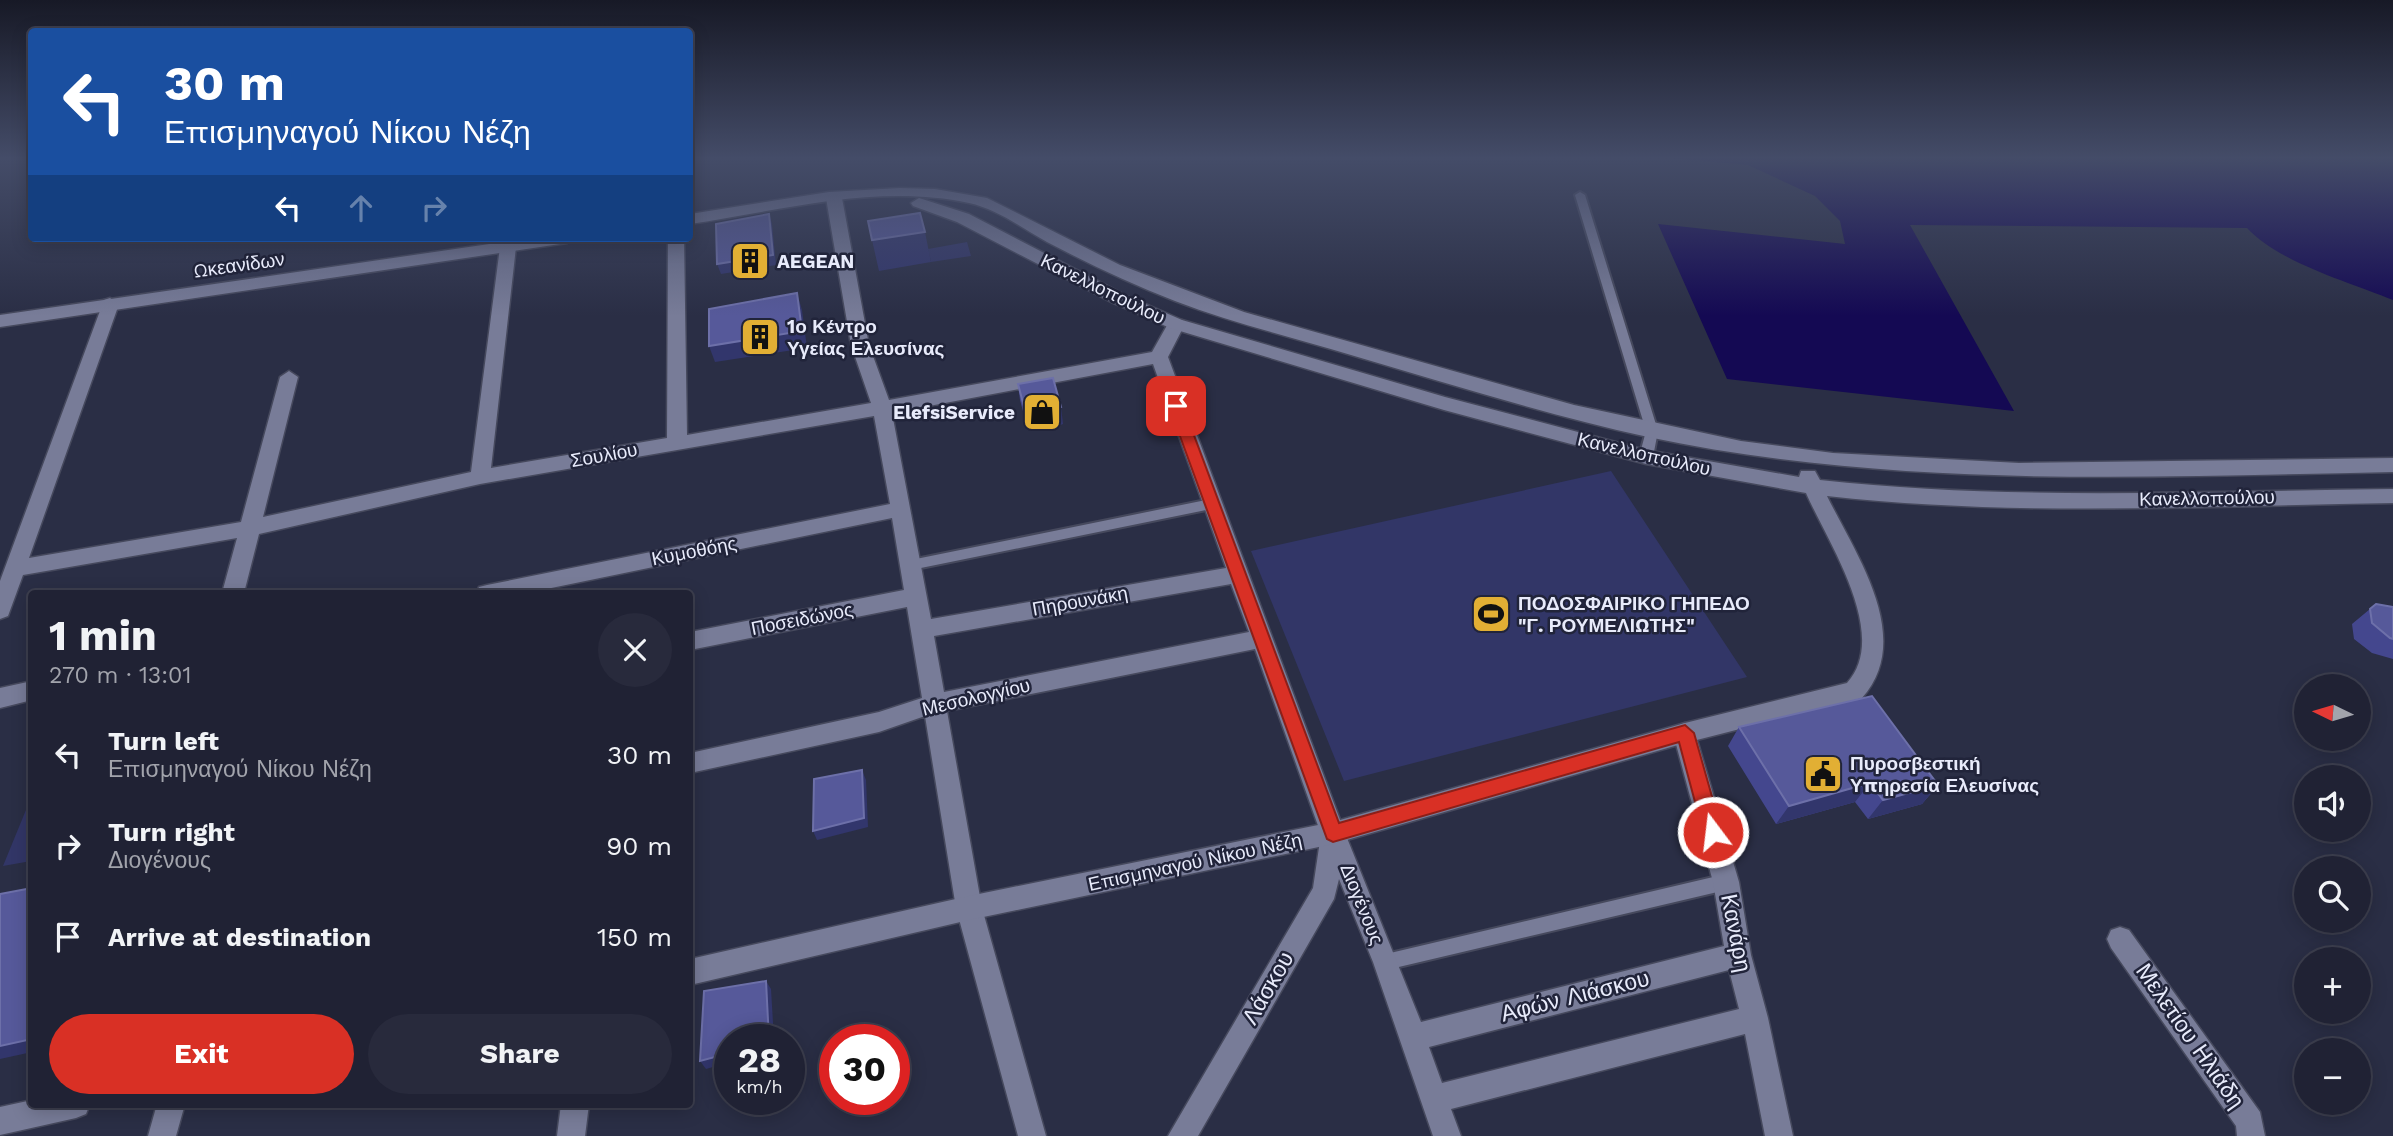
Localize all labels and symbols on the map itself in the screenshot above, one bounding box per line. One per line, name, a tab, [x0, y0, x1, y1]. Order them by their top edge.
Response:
building icon: AEGEAN	[729, 240, 771, 282]
street label: Ωκεανίδων	[192, 247, 286, 283]
street label: Κανελλοπούλου	[1037, 249, 1169, 329]
place label: AEGEAN	[777, 250, 854, 273]
place label: 1ο Κέντρο Υγείας Ελευσίνας	[787, 315, 945, 360]
building icon: 1ο Κέντρο Υγείας Ελευσίνας	[739, 316, 781, 358]
pin	[1146, 376, 1206, 436]
shop icon: ElefsiService	[1021, 391, 1063, 433]
place label: ElefsiService	[893, 401, 1015, 424]
street label: Κανελλοπούλου	[1575, 428, 1713, 480]
street label: Σουλίου	[569, 438, 639, 472]
street label: Κανελλοπούλου	[2139, 485, 2275, 511]
street label: Κυμοθόης	[649, 531, 739, 571]
street label: Πηρουνάκη	[1030, 581, 1130, 621]
place label: ΠΟΔΟΣΦΑΙΡΙΚΟ ΓΗΠΕΔΟ "Γ. ΡΟΥΜΕΛΙΩΤΗΣ"	[1518, 592, 1750, 637]
sports icon: ΠΟΔΟΣΦΑΙΡΙΚΟ ΓΗΠΕΔΟ "Γ. ΡΟΥΜΕΛΙΩΤΗΣ"	[1470, 593, 1512, 635]
street label: Ποσειδώνος	[749, 598, 855, 640]
street label: Μεσολογγίου	[920, 673, 1032, 721]
north arrow	[2294, 674, 2371, 751]
place label: Πυροσβεστική Υπηρεσία Ελευσίνας	[1850, 752, 2039, 797]
public building icon: Πυροσβεστική Υπηρεσία Ελευσίνας	[1802, 753, 1844, 795]
position arrow	[1676, 795, 1750, 869]
street label: Επισμηναγού Νίκου Νέζη	[1086, 828, 1304, 896]
street label: Διογένους	[1335, 860, 1389, 948]
street label: Κανάρη	[1715, 892, 1757, 974]
street label: Λάσκου	[1236, 947, 1300, 1029]
street label: Μελετίου Ηλιάδη	[2130, 958, 2250, 1114]
street label: Αφών Λιάσκου	[1498, 964, 1652, 1028]
speed limit sign: 30	[819, 1024, 910, 1115]

